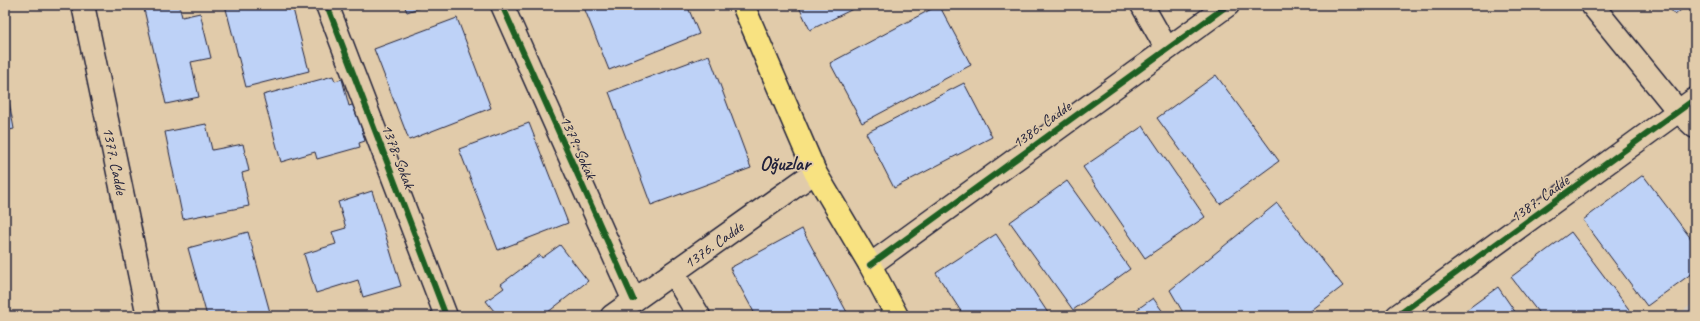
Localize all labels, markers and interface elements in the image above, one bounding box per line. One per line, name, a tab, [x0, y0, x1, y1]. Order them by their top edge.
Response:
street label: 1386. Cadde	[1008, 96, 1076, 153]
street label: 1379. Sokak	[555, 113, 601, 183]
street label: 1378. Sokak	[377, 121, 420, 192]
street label: 1377. Cadde	[98, 125, 132, 198]
district label: Oğuzlar	[760, 151, 813, 176]
street label: 1387. Cadde	[1506, 170, 1574, 227]
street label: 1376. Cadde	[680, 216, 749, 273]

